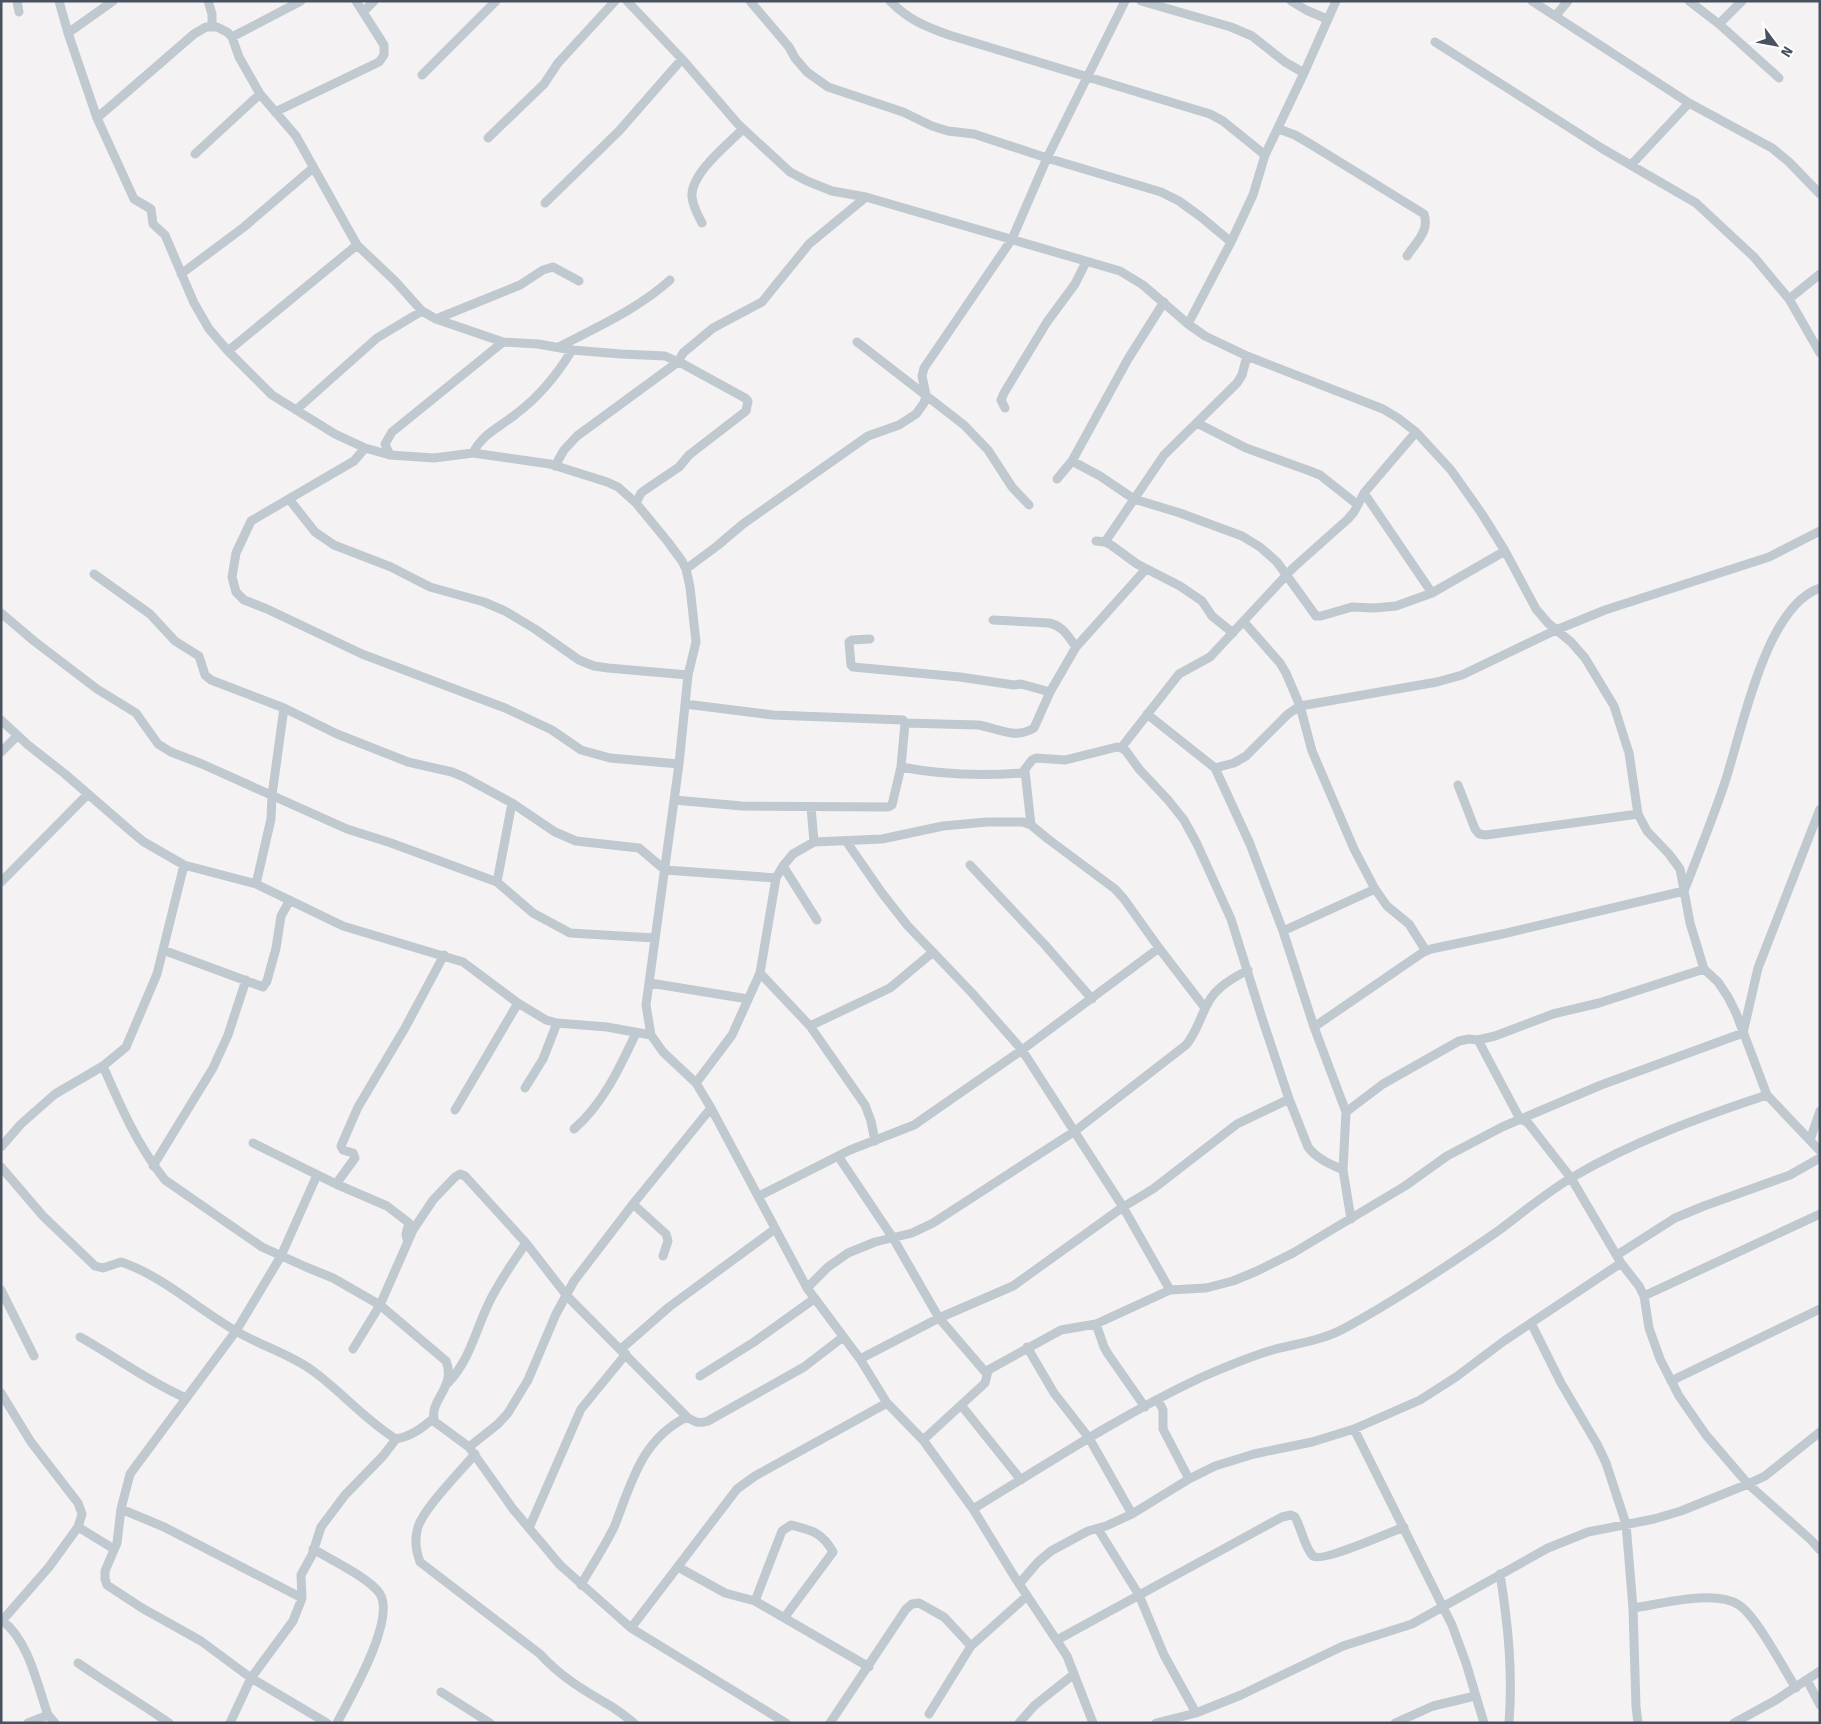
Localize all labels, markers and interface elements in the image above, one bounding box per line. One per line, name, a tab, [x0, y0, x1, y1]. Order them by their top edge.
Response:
north arrow	[1751, 20, 1801, 70]
text: N	[1777, 43, 1796, 60]

